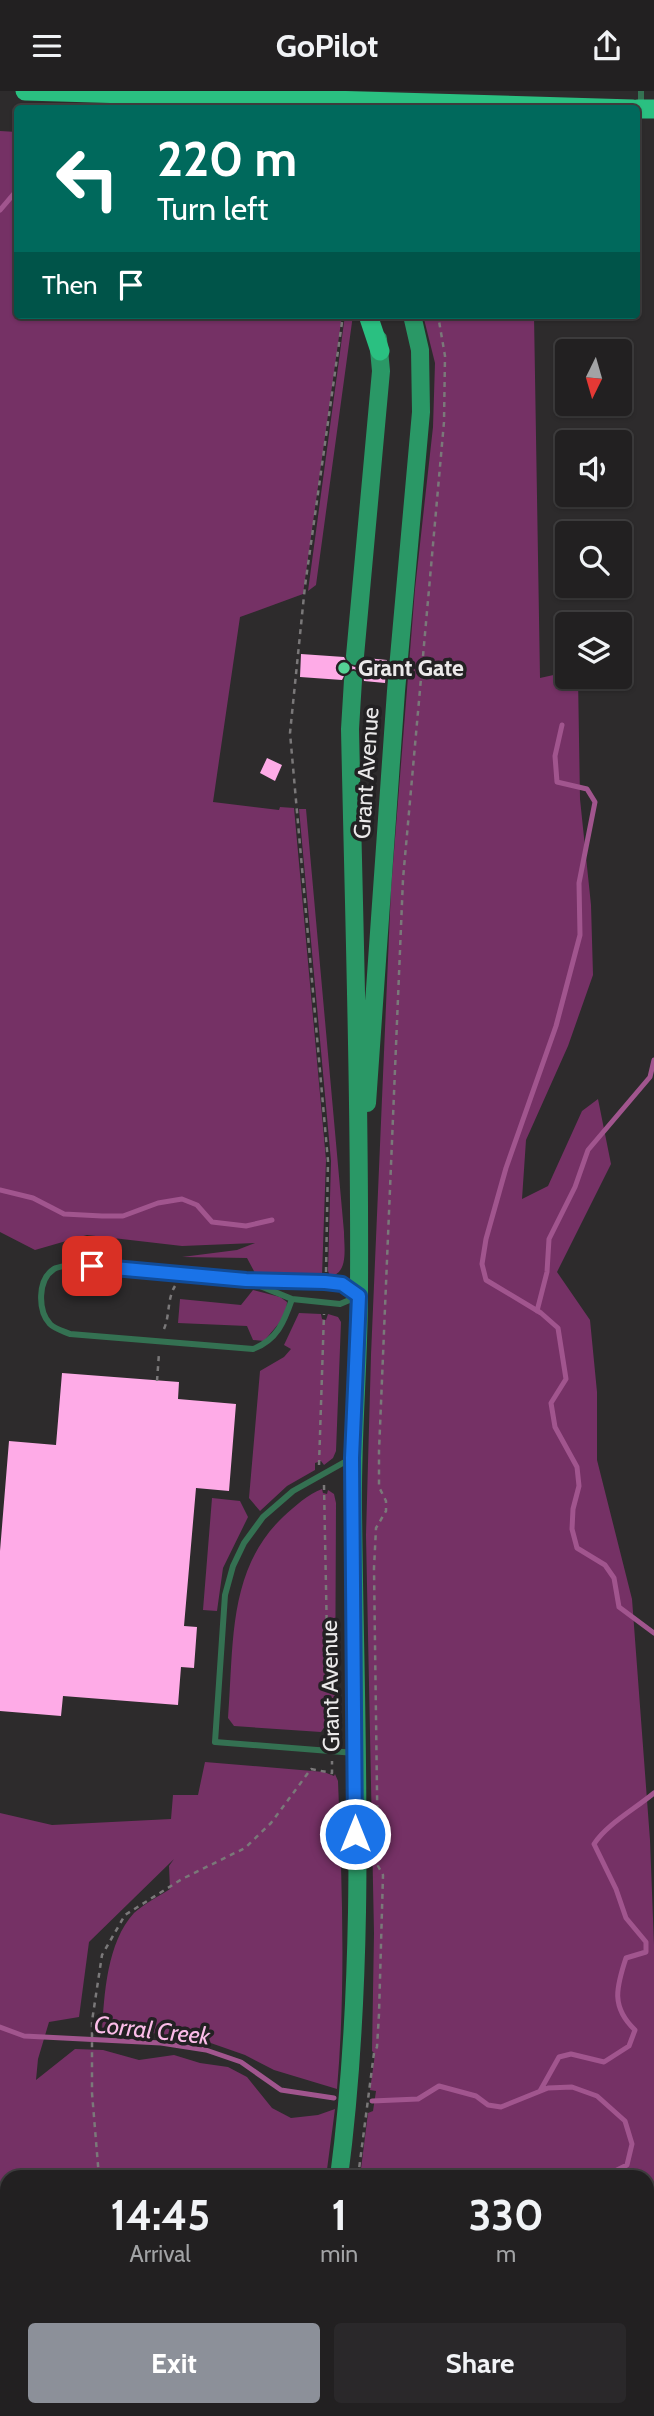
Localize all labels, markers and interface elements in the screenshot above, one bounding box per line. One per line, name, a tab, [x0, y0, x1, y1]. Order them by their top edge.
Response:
text: GoPilot	[276, 26, 378, 65]
icon: menu	[28, 27, 66, 65]
icon: share	[588, 27, 626, 65]
text: 220 m	[157, 129, 297, 188]
icon: left	[42, 133, 133, 224]
text: Turn left	[157, 189, 268, 228]
icon: arrive	[112, 266, 150, 304]
text: Then	[42, 269, 98, 301]
north arrow	[555, 339, 632, 417]
map controls	[555, 339, 632, 689]
button: sound	[555, 430, 632, 507]
button: search	[555, 521, 632, 598]
button: layers	[555, 612, 632, 689]
place label: Grant Gate	[358, 654, 464, 682]
marker: Grant Gate	[336, 660, 352, 676]
street label: Grant Avenue	[347, 706, 385, 840]
pin	[62, 1236, 122, 1296]
icon: arrive	[73, 1247, 111, 1285]
street label: Grant Avenue	[315, 1620, 345, 1752]
position arrow	[318, 1797, 392, 1871]
water label: Corral Creek	[93, 2009, 212, 2051]
text: 14:45	[110, 2189, 210, 2241]
text: 1	[332, 2189, 347, 2241]
text: 330	[469, 2189, 544, 2241]
text: Arrival	[130, 2240, 191, 2268]
text: min	[320, 2240, 358, 2268]
text: m	[496, 2240, 516, 2268]
button: Exit	[28, 2323, 320, 2403]
button: Share	[334, 2323, 626, 2403]

